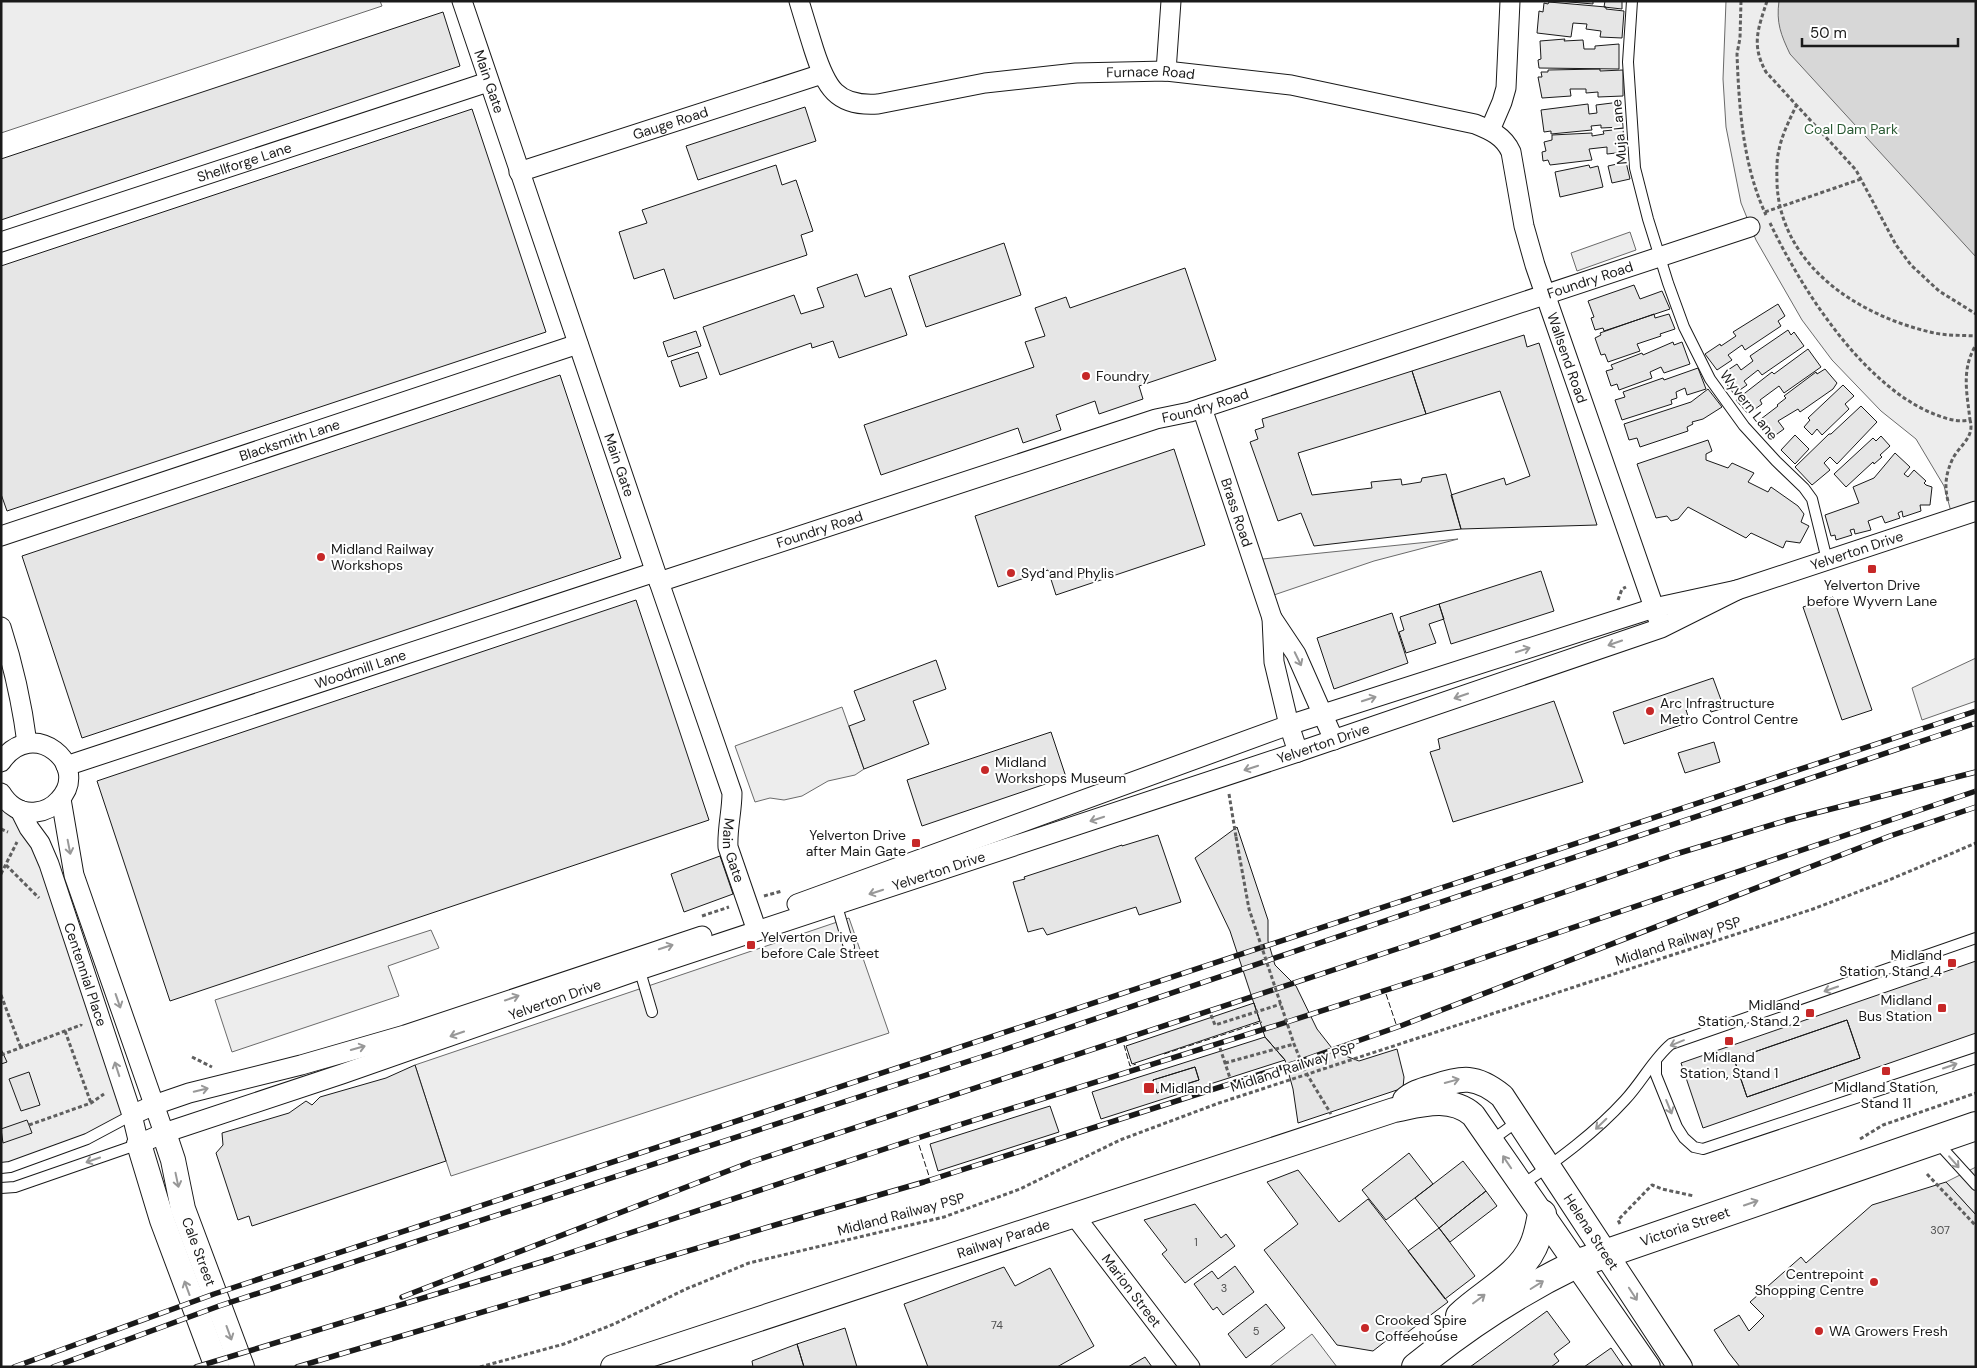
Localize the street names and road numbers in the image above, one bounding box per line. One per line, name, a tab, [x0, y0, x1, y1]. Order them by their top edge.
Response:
street label: Main Gate	[470, 47, 508, 116]
street label: Furnace Road	[1106, 62, 1196, 83]
street label: Muja Lane	[1607, 99, 1631, 165]
street label: Gauge Road	[630, 102, 710, 144]
street label: Shellforge Lane	[195, 138, 294, 186]
street label: Foundry Road	[1545, 257, 1635, 302]
street label: Wallsend Road	[1543, 310, 1591, 406]
street label: Wyvern Lane	[1716, 366, 1782, 444]
street label: Foundry Road	[1160, 384, 1251, 427]
street label: Blacksmith Lane	[237, 415, 342, 465]
street label: Main Gate	[600, 431, 638, 499]
street label: Brass Road	[1217, 476, 1257, 549]
street label: Foundry Road	[774, 507, 865, 552]
street label: Yelverton Drive	[1808, 527, 1906, 574]
street label: Woodmill Lane	[312, 646, 408, 692]
street label: Yelverton Drive	[1274, 719, 1372, 767]
street label: Main Gate	[719, 817, 749, 885]
street label: Yelverton Drive	[890, 847, 988, 895]
street label: Midland Railway PSP	[1613, 912, 1743, 970]
street label: Centennial Place	[60, 920, 111, 1029]
street label: Yelverton Drive	[506, 975, 603, 1024]
street label: Midland Railway PSP	[1228, 1038, 1358, 1096]
street label: Midland Railway PSP	[835, 1188, 967, 1240]
street label: Helena Street	[1560, 1190, 1623, 1274]
street label: Victoria Street	[1638, 1203, 1732, 1250]
street label: Cale Street	[178, 1215, 220, 1289]
street label: Railway Parade	[955, 1215, 1052, 1262]
street label: Marion Street	[1098, 1250, 1165, 1331]

